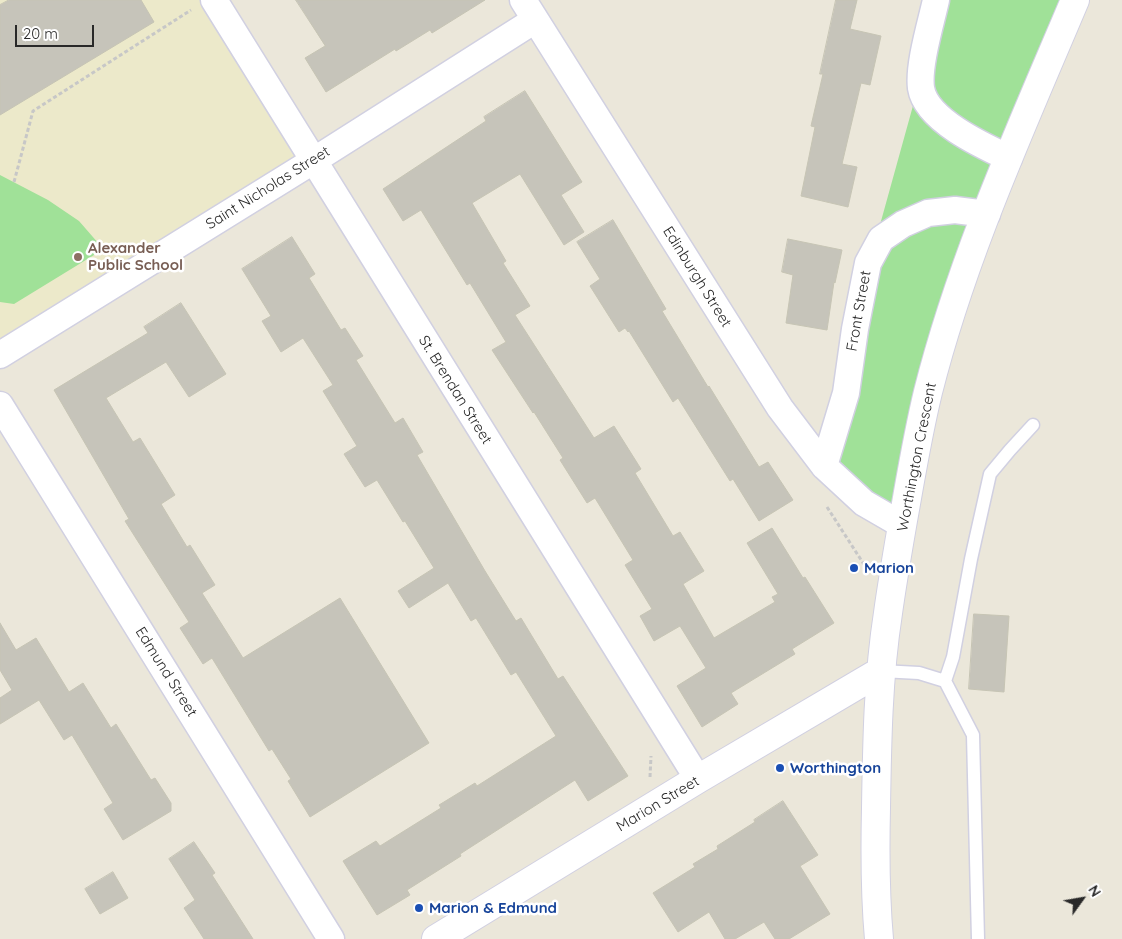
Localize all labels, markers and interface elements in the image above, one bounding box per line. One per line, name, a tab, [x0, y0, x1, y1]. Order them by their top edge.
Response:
scale bar	[18, 15, 96, 47]
text: 20 m	[23, 24, 58, 43]
street label: Saint Nicholas Street	[203, 143, 333, 233]
street label: Edinburgh Street	[659, 223, 735, 331]
place label: Alexander Public School	[88, 239, 183, 274]
marker: Alexander Public School	[72, 251, 84, 263]
street label: Front Street	[843, 269, 875, 353]
street label: St. Brendan Street	[414, 332, 496, 448]
street label: Worthington Crescent	[894, 381, 940, 533]
place label: Marion	[864, 559, 914, 577]
marker: Marion	[848, 562, 860, 574]
street label: Edmund Street	[131, 624, 201, 720]
place label: Worthington	[790, 759, 881, 777]
marker: Worthington	[774, 762, 786, 774]
street label: Marion Street	[613, 772, 703, 836]
north arrow	[1057, 874, 1107, 924]
text: N	[1084, 882, 1105, 900]
place label: Marion & Edmund	[429, 899, 557, 917]
marker: Marion & Edmund	[413, 902, 425, 914]

